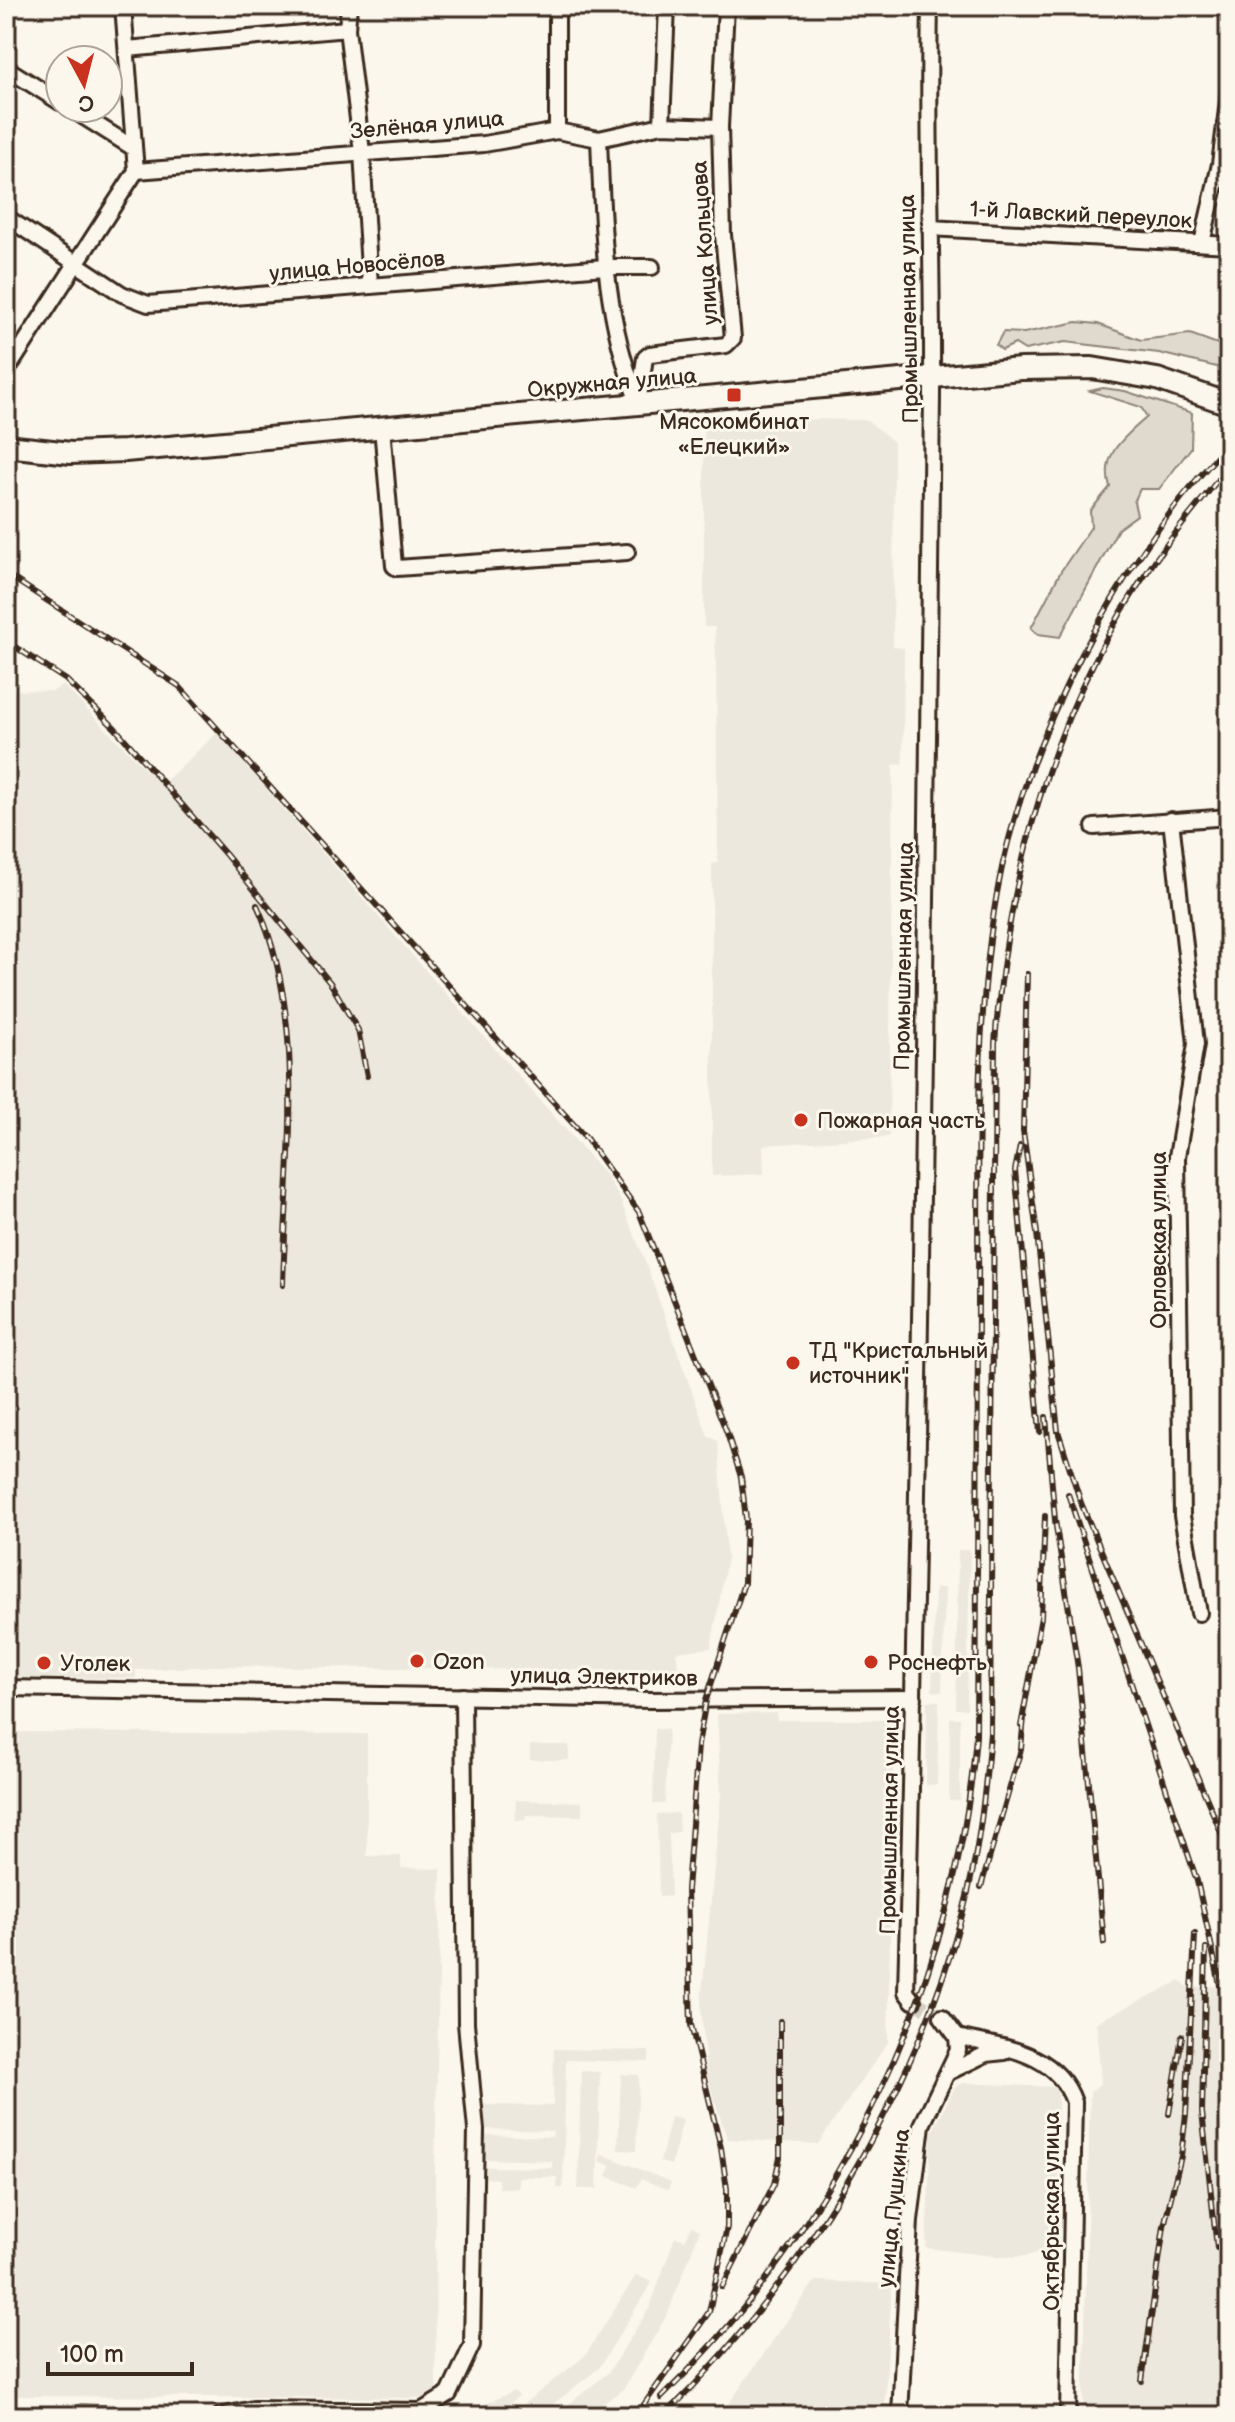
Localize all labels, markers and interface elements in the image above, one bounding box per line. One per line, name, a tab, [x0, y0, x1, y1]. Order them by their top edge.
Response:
north arrow	[44, 44, 124, 124]
text: С	[77, 88, 95, 117]
street label: Зелёная улица	[349, 105, 505, 146]
street label: улица Кольцова	[686, 160, 725, 326]
street label: Промышленная улица	[894, 194, 925, 424]
street label: 1-й Лавский переулок	[969, 196, 1193, 235]
street label: улица Новосёлов	[268, 245, 446, 288]
street label: Окружная улица	[526, 363, 698, 404]
marker: Мясокомбинат «Елецкий»	[725, 386, 743, 404]
place label: Мясокомбинат «Елецкий»	[659, 409, 810, 461]
street label: Промышленная улица	[889, 841, 920, 1071]
place label: Пожарная часть	[817, 1108, 985, 1135]
marker: Пожарная часть	[792, 1111, 810, 1129]
street label: Орловская улица	[1146, 1151, 1173, 1329]
place label: ТД "Кристальный источник"	[809, 1338, 988, 1390]
marker: ТД "Кристальный источник"	[784, 1354, 802, 1372]
place label: Ozon	[433, 1649, 485, 1676]
place label: Роснефть	[887, 1650, 987, 1677]
place label: Уголек	[60, 1651, 130, 1678]
marker: Ozon	[408, 1652, 426, 1670]
marker: Роснефть	[862, 1653, 880, 1671]
marker: Уголек	[35, 1654, 53, 1672]
street label: улица Электриков	[510, 1662, 698, 1693]
street label: Промышленная улица	[875, 1705, 906, 1935]
street label: Октябрьская улица	[1039, 2111, 1066, 2311]
street label: улица Пушкина	[873, 2127, 916, 2289]
scale bar	[48, 2326, 192, 2376]
text: 100 m	[60, 2340, 124, 2369]

